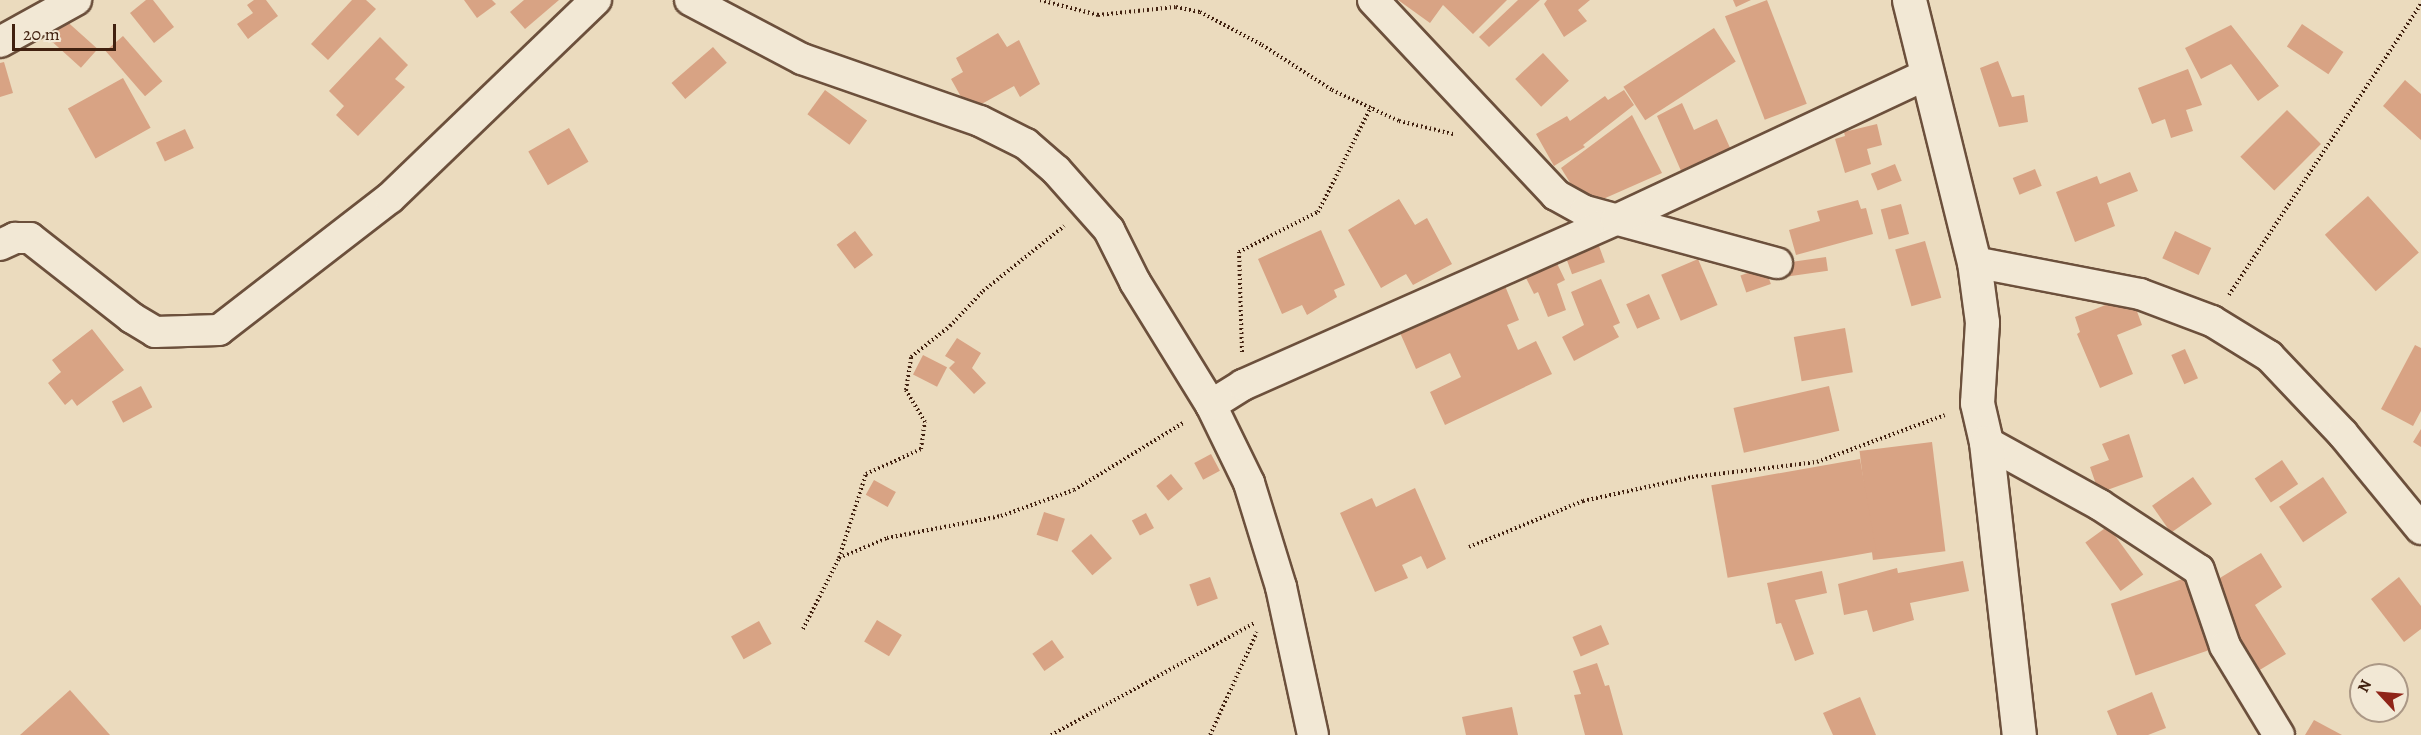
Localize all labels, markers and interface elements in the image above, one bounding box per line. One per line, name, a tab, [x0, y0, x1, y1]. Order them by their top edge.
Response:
scale bar	[15, 12, 118, 50]
text: 20 m	[23, 22, 60, 46]
north arrow	[2349, 663, 2409, 723]
text: N	[2352, 676, 2377, 696]

